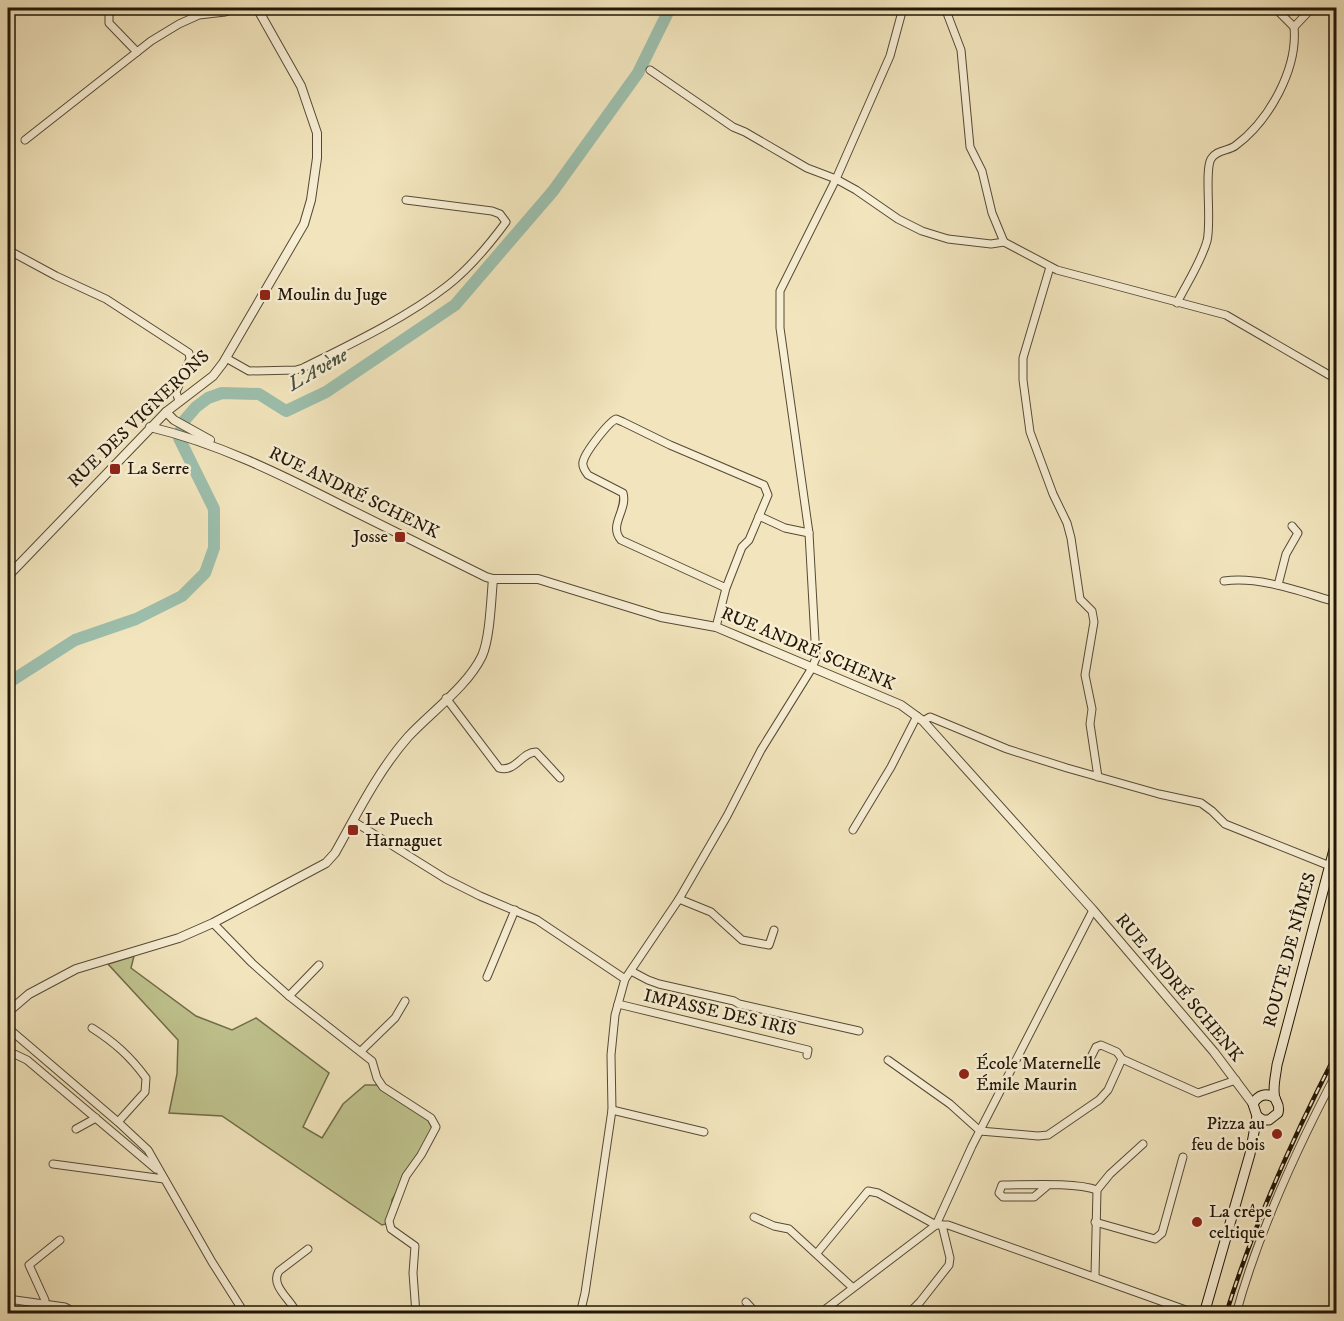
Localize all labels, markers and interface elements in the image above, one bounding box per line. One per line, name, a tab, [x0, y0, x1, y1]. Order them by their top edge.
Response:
place label: Moulin du Juge	[277, 284, 387, 306]
marker: Moulin du Juge	[258, 288, 272, 302]
water label: L'Avène	[283, 342, 353, 398]
street label: RUE DES VIGNERONS	[64, 346, 214, 492]
street label: RUE ANDRÉ SCHENK	[265, 442, 443, 544]
place label: La Serre	[127, 458, 189, 480]
marker: La Serre	[108, 462, 122, 476]
place label: Josse	[351, 526, 388, 548]
marker: Josse	[393, 530, 407, 544]
street label: RUE ANDRÉ SCHENK	[718, 602, 899, 696]
place label: Le Puech Harnaguet	[365, 809, 442, 852]
marker: Le Puech Harnaguet	[346, 823, 360, 837]
street label: ROUTE DE NÎMES	[1259, 870, 1321, 1030]
street label: RUE ANDRÉ SCHENK	[1110, 909, 1248, 1067]
street label: IMPASSE DES IRIS	[641, 985, 799, 1041]
place label: École Maternelle Émile Maurin	[976, 1053, 1101, 1096]
marker: École Maternelle Émile Maurin	[957, 1067, 971, 1081]
place label: Pizza au feu de bois	[1191, 1113, 1265, 1156]
marker: Pizza au feu de bois	[1270, 1127, 1284, 1141]
place label: La crêpe celtique	[1209, 1201, 1272, 1244]
marker: La crêpe celtique	[1190, 1215, 1204, 1229]

